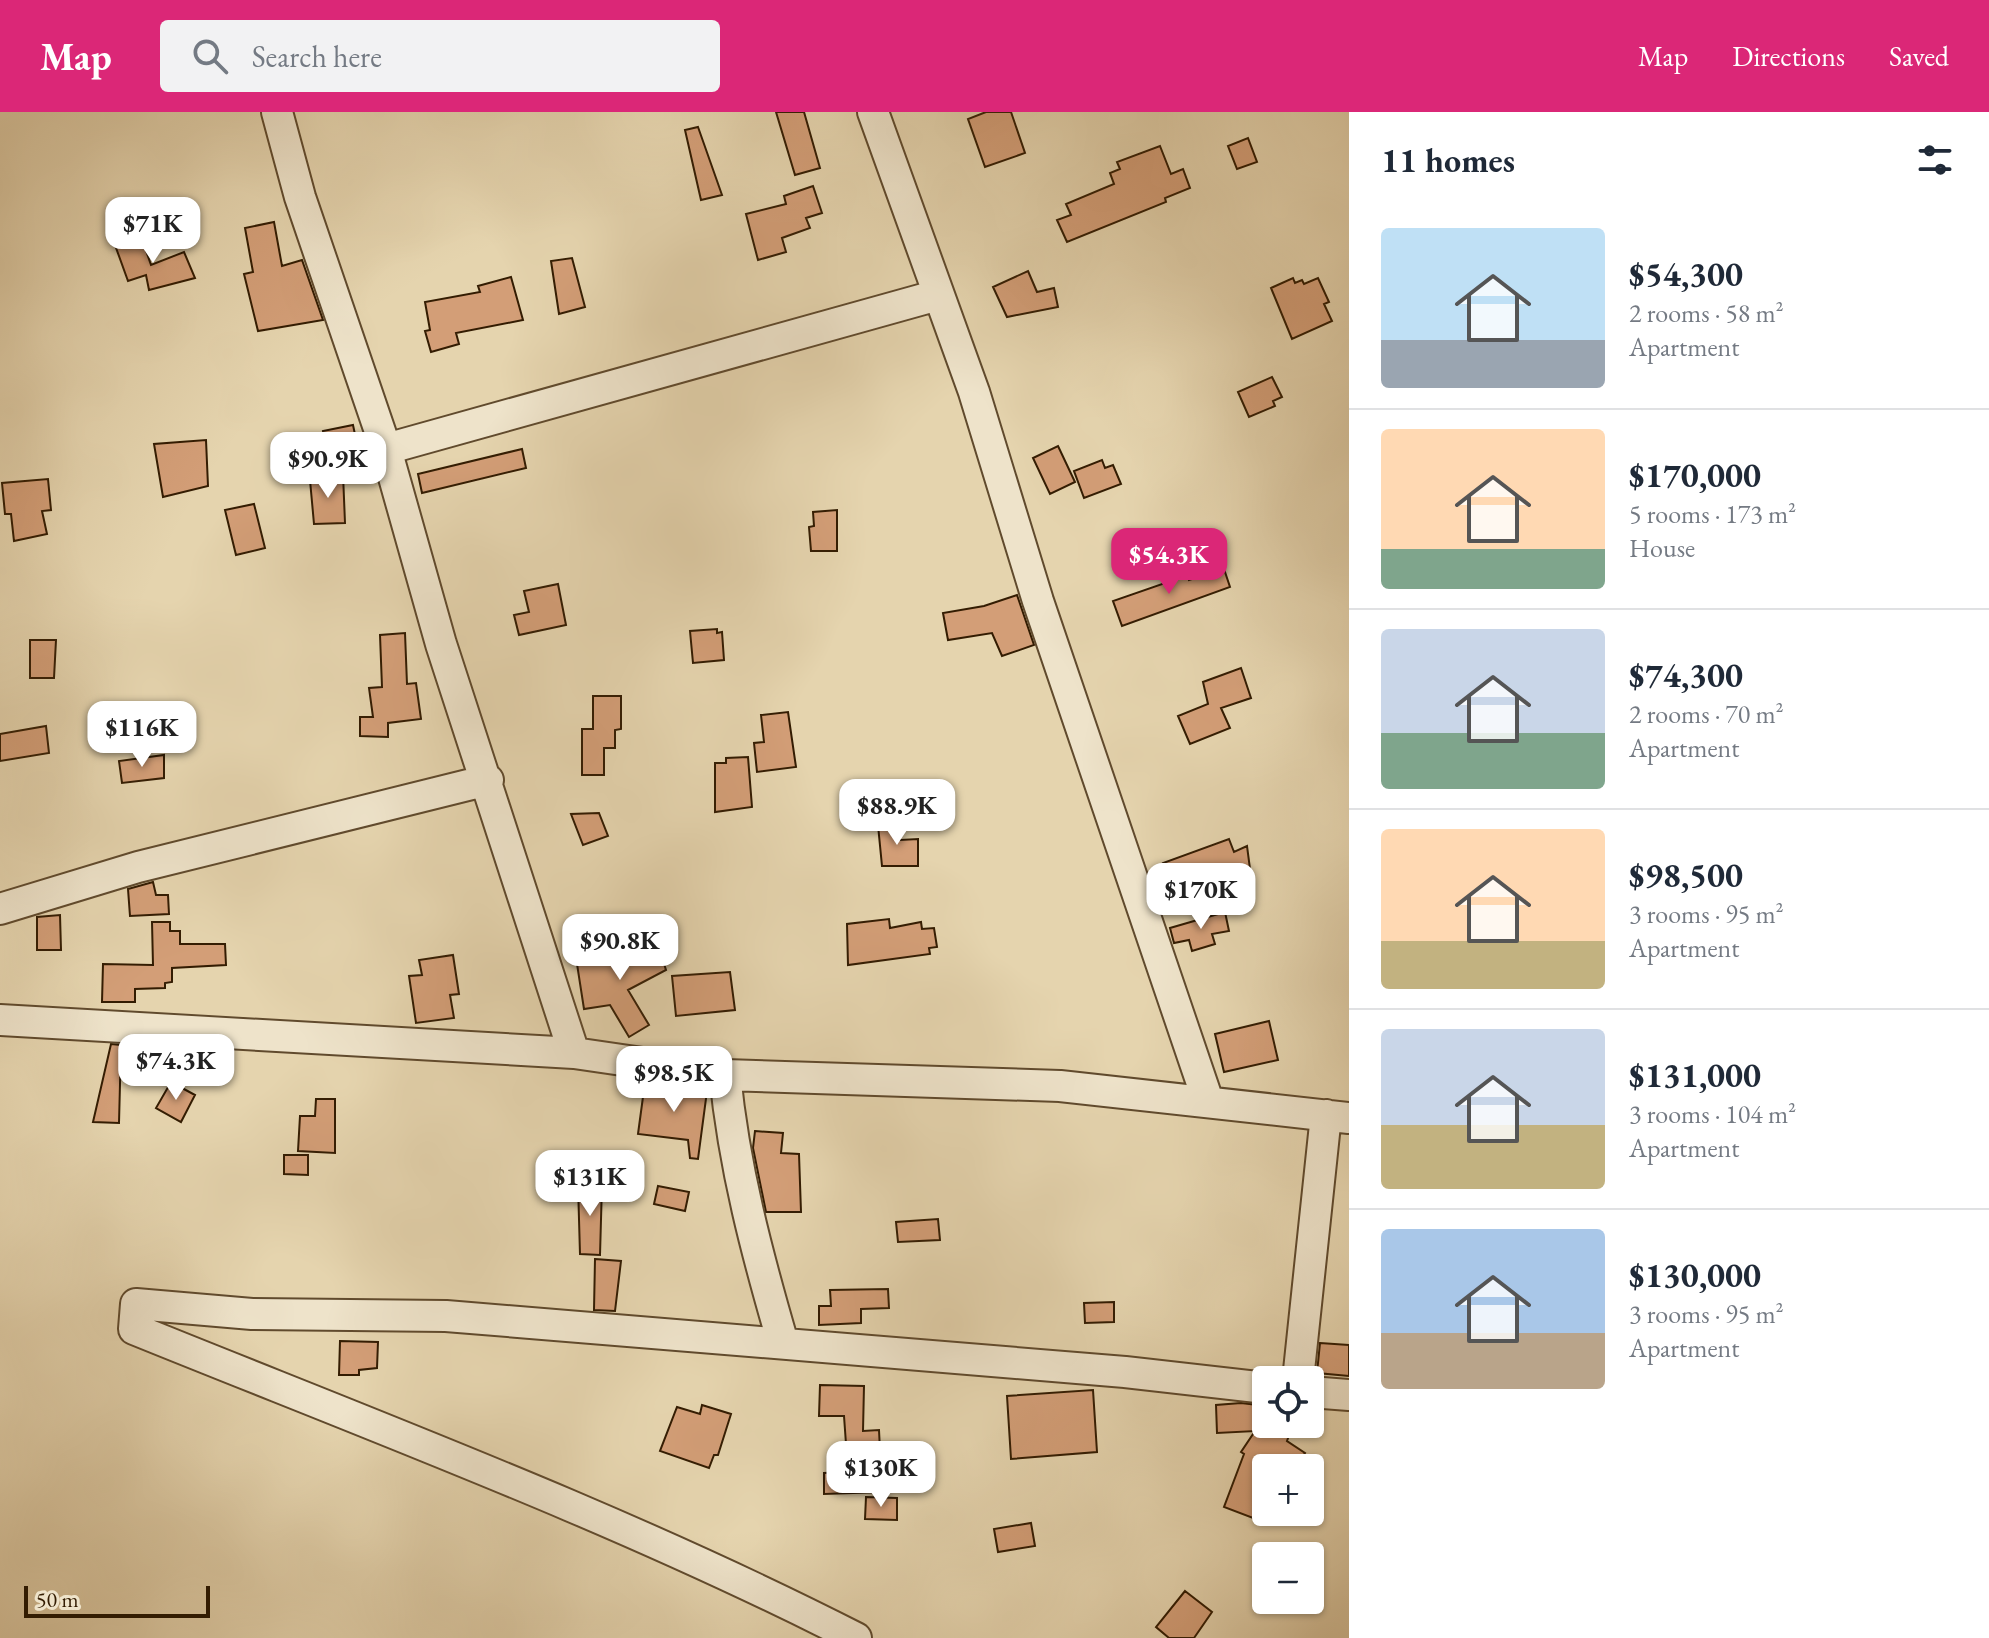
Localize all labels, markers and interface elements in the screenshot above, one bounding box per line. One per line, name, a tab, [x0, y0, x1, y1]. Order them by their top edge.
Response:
search box	[160, 20, 720, 92]
text: Map	[40, 32, 112, 81]
icon: search	[188, 34, 232, 78]
text: Search here	[252, 37, 382, 76]
text: Map	[1638, 38, 1688, 74]
text: Directions	[1732, 38, 1845, 74]
text: Saved	[1889, 38, 1949, 74]
text: 11 homes	[1381, 138, 1515, 182]
icon: filters	[1913, 138, 1957, 182]
pin: $71K	[106, 197, 200, 265]
text: $71K	[123, 206, 183, 240]
text: $54,300	[1629, 252, 1743, 296]
icon: home	[1445, 260, 1541, 356]
text: 2 rooms · 58 m²	[1629, 296, 1784, 330]
text: Apartment	[1629, 330, 1739, 364]
pin: $90.9K	[263, 432, 393, 500]
text: $90.9K	[288, 441, 368, 475]
text: $170,000	[1629, 453, 1761, 497]
icon: home	[1445, 461, 1541, 557]
text: 5 rooms · 173 m²	[1629, 497, 1796, 531]
pin: $54.3K	[1104, 528, 1234, 596]
text: House	[1629, 531, 1695, 565]
text: $54.3K	[1129, 537, 1209, 571]
text: $74,300	[1629, 653, 1743, 697]
icon: home	[1445, 661, 1541, 757]
text: 2 rooms · 70 m²	[1629, 697, 1784, 731]
pin: $116K	[86, 701, 198, 769]
text: $116K	[105, 710, 179, 744]
text: Apartment	[1629, 731, 1739, 765]
pin: $88.9K	[832, 779, 962, 847]
text: $88.9K	[857, 788, 937, 822]
text: $98,500	[1629, 853, 1743, 897]
icon: home	[1445, 861, 1541, 957]
pin: $170K	[1145, 863, 1257, 931]
text: $170K	[1164, 872, 1238, 906]
text: 3 rooms · 95 m²	[1629, 897, 1784, 931]
pin: $90.8K	[555, 914, 685, 982]
text: $90.8K	[580, 923, 660, 957]
text: Apartment	[1629, 931, 1739, 965]
pin: $74.3K	[111, 1034, 241, 1102]
text: $74.3K	[136, 1043, 216, 1077]
pin: $98.5K	[609, 1046, 739, 1114]
text: $131,000	[1629, 1053, 1761, 1097]
text: $98.5K	[634, 1055, 714, 1089]
icon: home	[1445, 1061, 1541, 1157]
text: 3 rooms · 104 m²	[1629, 1097, 1796, 1131]
text: Apartment	[1629, 1131, 1739, 1165]
pin: $131K	[534, 1150, 646, 1218]
text: $131K	[553, 1159, 627, 1193]
text: $130,000	[1629, 1253, 1761, 1297]
icon: home	[1445, 1261, 1541, 1357]
text: 3 rooms · 95 m²	[1629, 1297, 1784, 1331]
text: Apartment	[1629, 1331, 1739, 1365]
map controls	[1252, 1366, 1324, 1614]
button: locate	[1252, 1366, 1324, 1438]
pin: $130K	[825, 1441, 937, 1509]
text: $130K	[844, 1450, 918, 1484]
button: +	[1252, 1454, 1324, 1526]
button: −	[1252, 1542, 1324, 1614]
scale bar	[24, 1582, 210, 1618]
text: 50 m	[36, 1585, 79, 1614]

